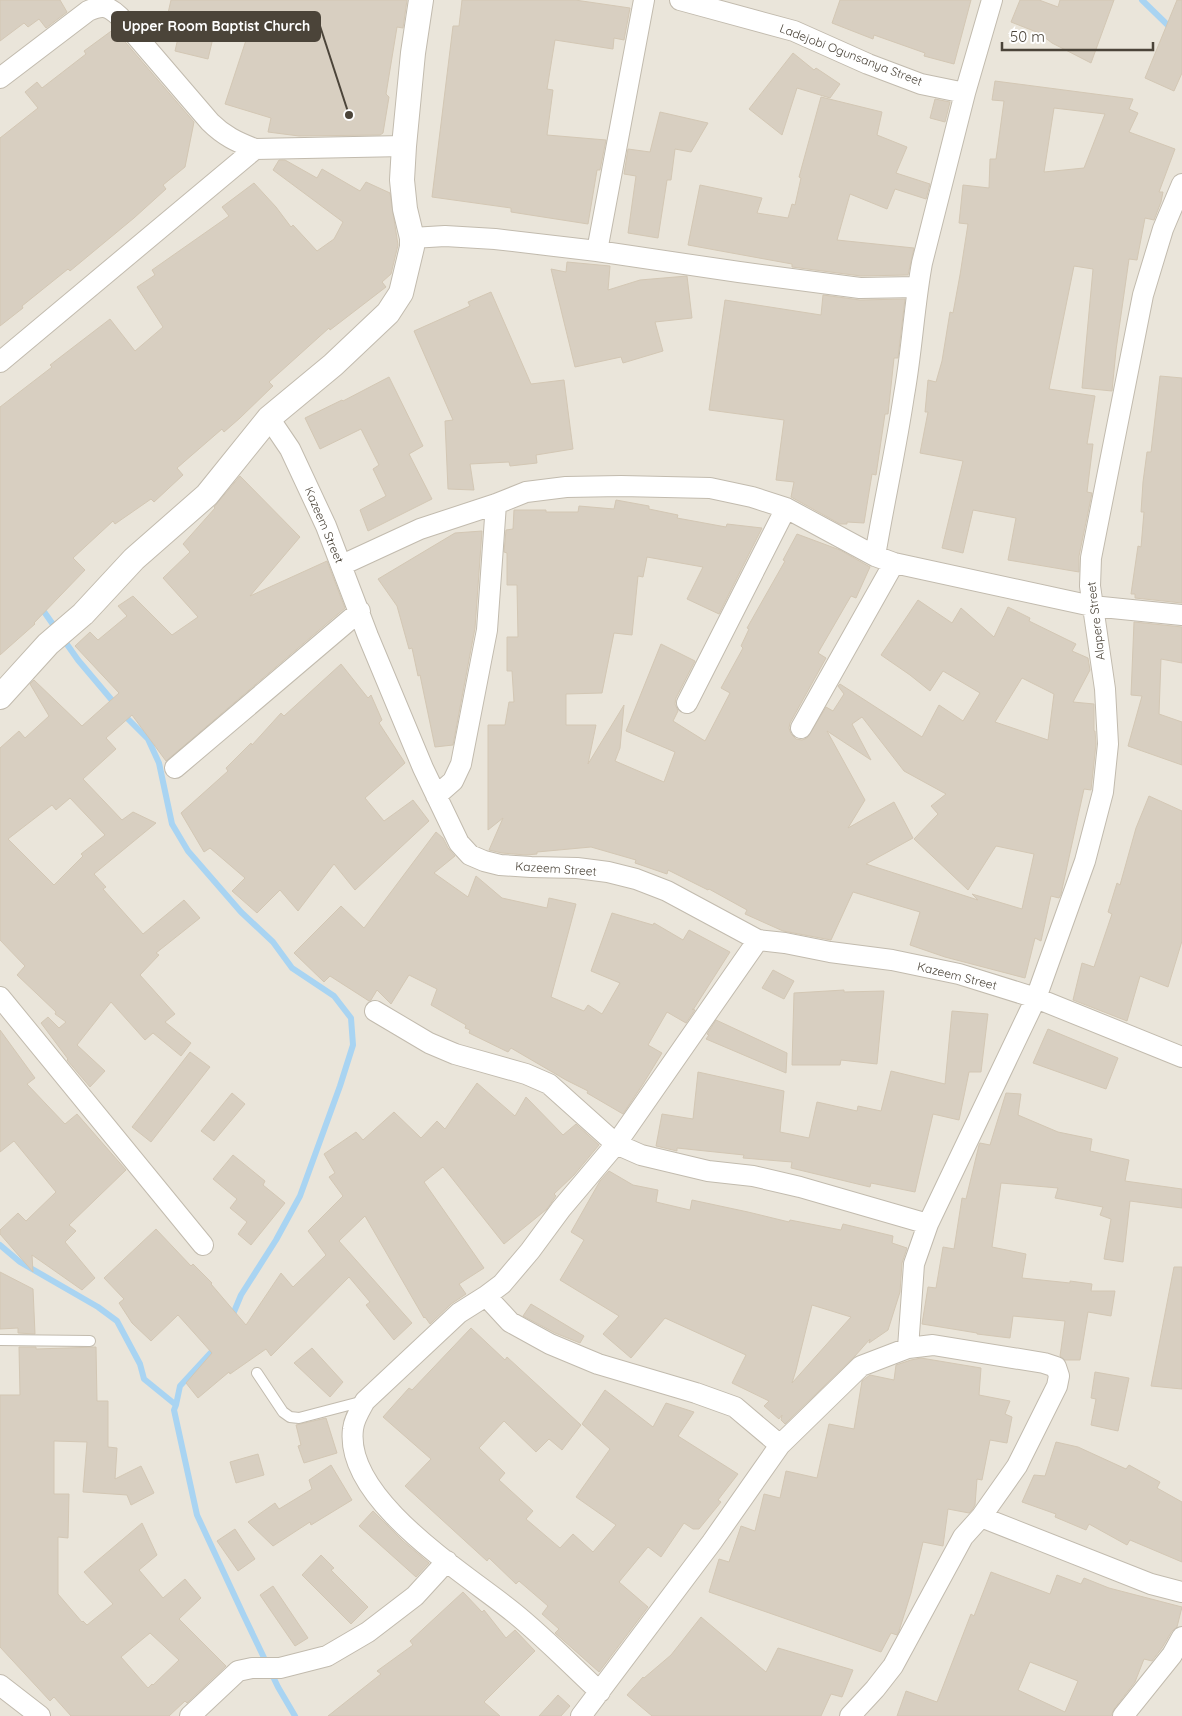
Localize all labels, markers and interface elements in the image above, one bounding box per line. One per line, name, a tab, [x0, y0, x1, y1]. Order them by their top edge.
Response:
callout: Upper Room Baptist Church	[112, 12, 320, 41]
text: Upper Room Baptist Church	[122, 17, 310, 35]
street label: Ladejobi Ogunsanya Street	[778, 20, 925, 89]
scale bar	[1002, 20, 1153, 52]
text: 50 m	[1010, 27, 1045, 46]
street label: Kazeem Street	[302, 484, 347, 565]
street label: Alapere Street	[1083, 581, 1108, 661]
street label: Kazeem Street	[515, 858, 597, 879]
street label: Kazeem Street	[916, 958, 999, 993]

